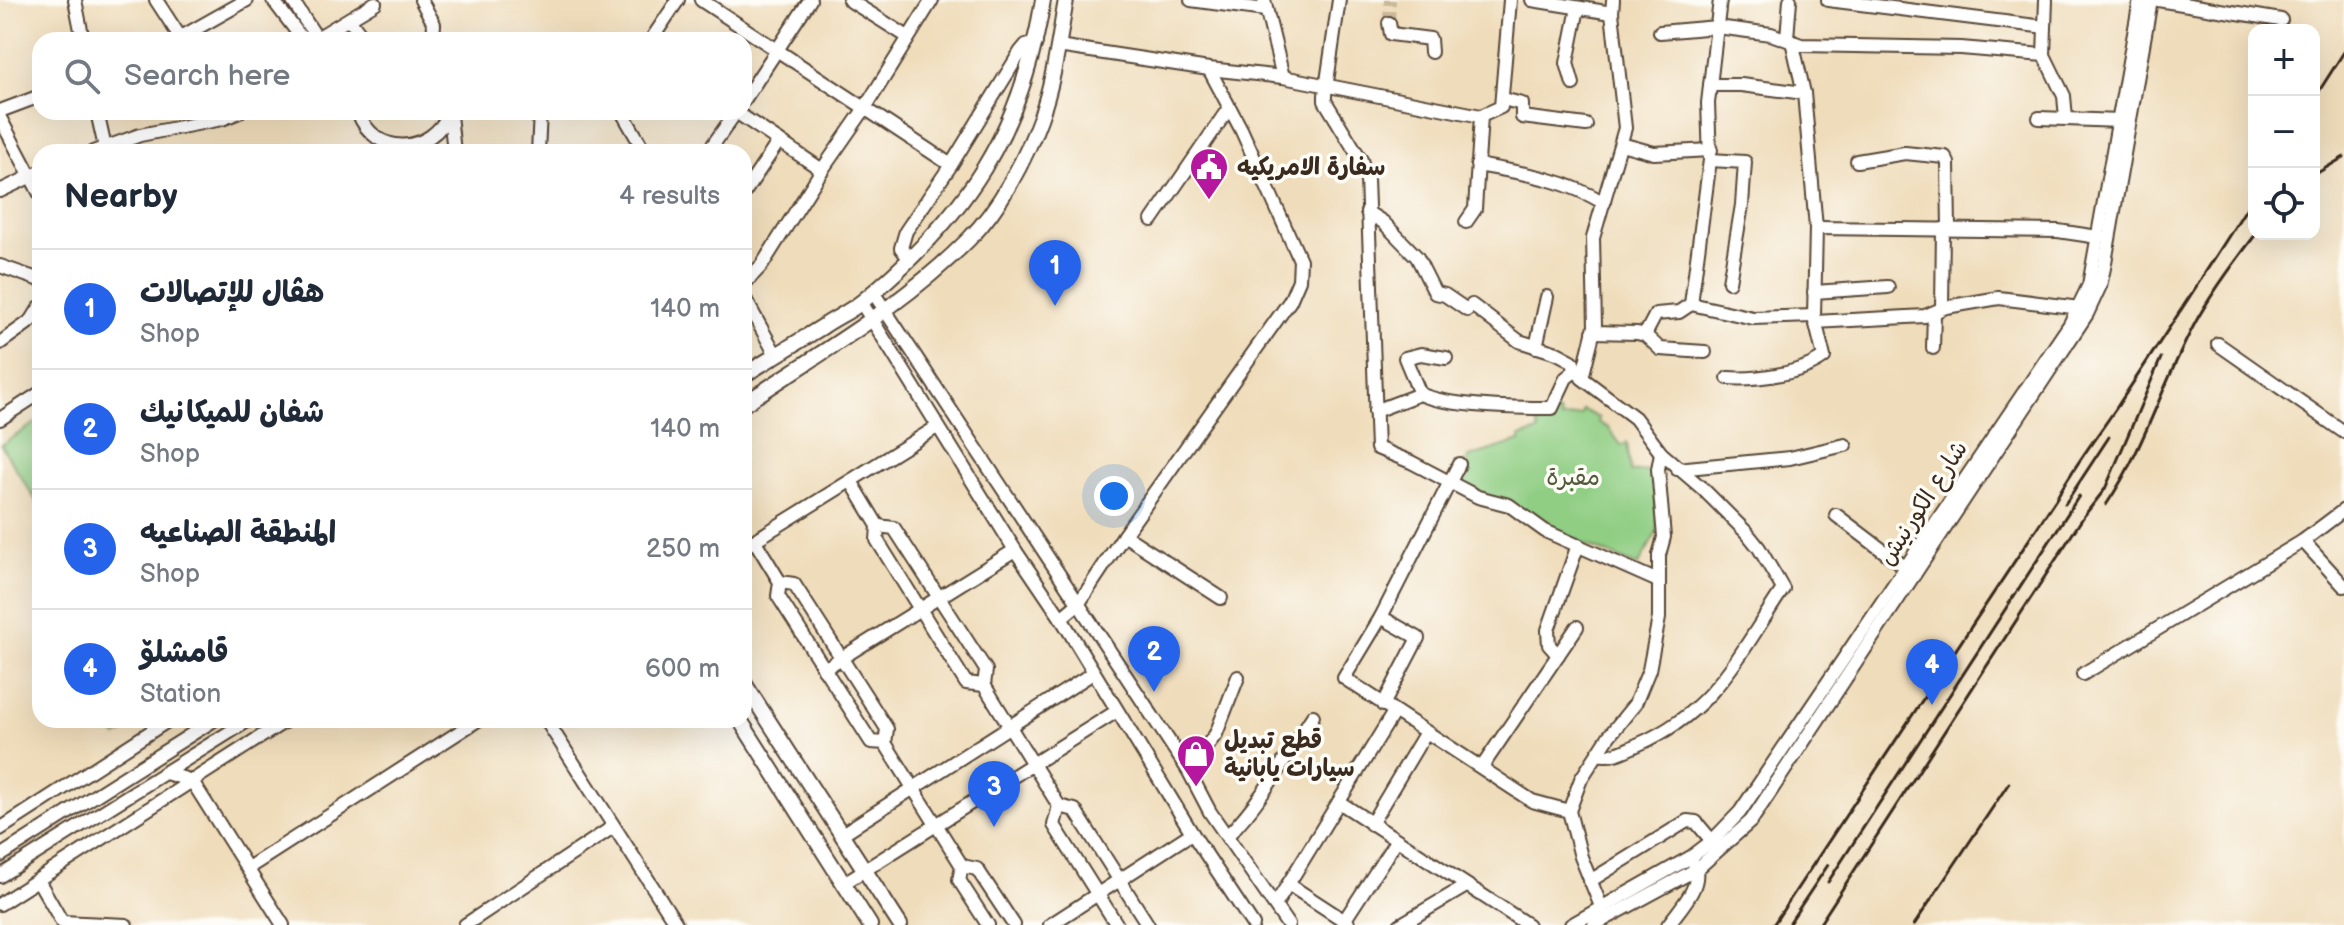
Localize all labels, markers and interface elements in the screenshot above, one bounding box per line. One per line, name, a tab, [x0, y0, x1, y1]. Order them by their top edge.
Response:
map controls	[2248, 24, 2320, 240]
button: +	[2248, 24, 2320, 96]
search box	[32, 32, 752, 120]
icon: search	[60, 54, 104, 98]
text: Search here	[124, 58, 290, 94]
button: −	[2248, 96, 2320, 168]
public building icon: سفارة الامريكيه	[1188, 146, 1230, 201]
place label: سفارة الامريكيه	[1237, 153, 1385, 182]
button: locate	[2248, 168, 2320, 240]
text: Nearby	[64, 176, 178, 217]
text: 4 results	[619, 181, 720, 212]
pin: 1	[1029, 240, 1081, 306]
text: هڤال للإتصالات	[140, 275, 324, 311]
text: 1	[85, 294, 95, 325]
text: 140 m	[650, 294, 720, 325]
text: Shop	[140, 319, 200, 350]
text: شفان للميكانيك	[140, 395, 324, 431]
text: 2	[82, 414, 98, 445]
text: 140 m	[650, 414, 720, 445]
street label: شارع الكورنيش	[1872, 435, 1976, 572]
text: Shop	[140, 439, 200, 470]
park label: مقبرة	[1546, 463, 1600, 492]
your location	[1094, 476, 1134, 516]
text: المنطقة الصناعيه	[140, 515, 336, 551]
text: 3	[82, 534, 98, 565]
text: 250 m	[646, 534, 720, 565]
text: Shop	[140, 559, 200, 590]
pin: 2	[1128, 626, 1180, 692]
text: قامشلۆ	[140, 635, 229, 671]
pin: 4	[1906, 639, 1958, 705]
text: 4	[82, 654, 98, 685]
text: 600 m	[645, 654, 720, 685]
text: Station	[140, 679, 221, 710]
place label: قطع تبديل سيارات يابانية	[1224, 726, 1355, 783]
shop icon: قطع تبديل سيارات يابانية	[1175, 733, 1217, 788]
pin: 3	[968, 761, 1020, 827]

